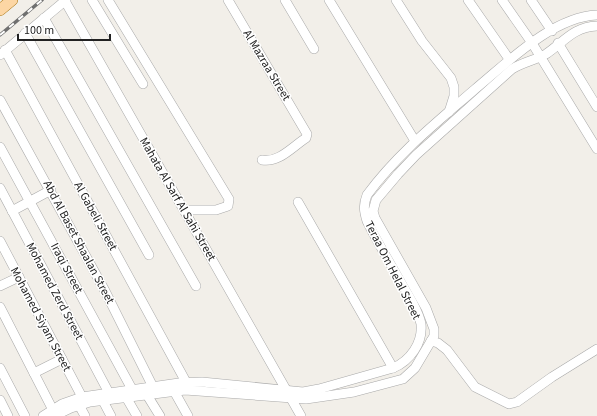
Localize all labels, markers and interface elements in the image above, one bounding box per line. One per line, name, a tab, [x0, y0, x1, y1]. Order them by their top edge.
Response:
scale bar	[18, 16, 110, 42]
text: 100 m	[24, 22, 54, 39]
street label: Al Mazraa Street	[239, 26, 295, 104]
street label: Mahata Al Sarf Al Sahi Street	[135, 134, 220, 264]
street label: Abd Al Baset Shaalan Street	[39, 177, 118, 307]
street label: Al Gabeli Street	[70, 179, 122, 254]
street label: Teraa Om Helal Street	[360, 218, 425, 323]
street label: Mohamed Zerd Street	[22, 240, 87, 343]
street label: Iraqi Street	[46, 240, 87, 297]
street label: Mohamed Siyam Street	[6, 264, 75, 374]

